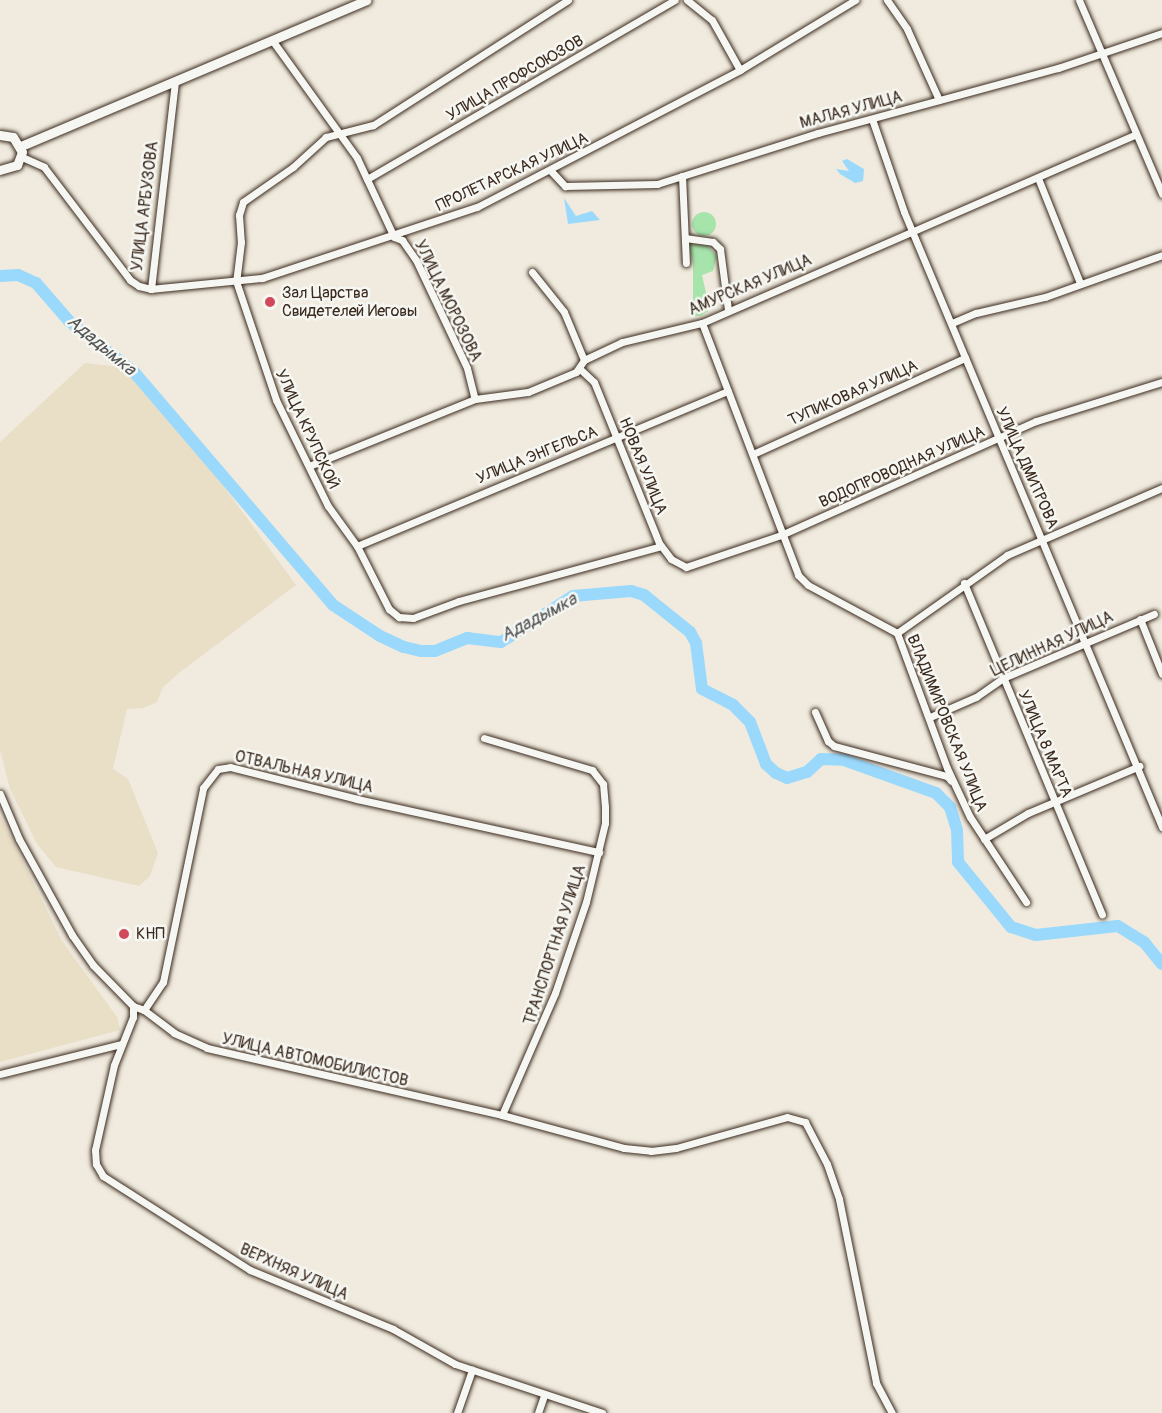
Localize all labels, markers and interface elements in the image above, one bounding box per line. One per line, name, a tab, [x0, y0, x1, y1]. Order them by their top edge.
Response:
street label: УЛИЦА ПРОФСОЮЗОВ	[443, 31, 587, 125]
street label: МАЛАЯ УЛИЦА	[798, 87, 904, 133]
street label: ПРОЛЕТАРСКАЯ УЛИЦА	[433, 128, 591, 216]
street label: УЛИЦА АРБУЗОВА	[128, 140, 162, 272]
street label: УЛИЦА МОРОЗОВА	[410, 237, 486, 365]
street label: АМУРСКАЯ УЛИЦА	[685, 250, 815, 320]
place label: Зал Царства Свидетелей Иеговы	[282, 283, 417, 321]
marker: Зал Царства Свидетелей Иеговы	[263, 295, 277, 309]
water label: Ададымка	[62, 311, 140, 381]
street label: ТУПИКОВАЯ УЛИЦА	[785, 356, 921, 430]
street label: УЛИЦА КРУПСКОЙ	[271, 366, 343, 492]
street label: УЛИЦА ДМИТРОВА	[992, 404, 1062, 532]
street label: НОВАЯ УЛИЦА	[615, 415, 671, 517]
street label: УЛИЦА ЭНГЕЛЬСА	[474, 422, 600, 488]
street label: ВОДОПРОВОДНАЯ УЛИЦА	[816, 422, 988, 512]
water label: Ададымка	[497, 589, 581, 647]
street label: ЦЕЛИННАЯ УЛИЦА	[988, 607, 1116, 681]
street label: ВЛАДИМИРОВСКАЯ УЛИЦА	[903, 632, 991, 814]
street label: УЛИЦА 8 МАРТА	[1014, 687, 1076, 801]
street label: ОТВАЛЬНАЯ УЛИЦА	[233, 747, 375, 797]
street label: ТРАНСПОРТНАЯ УЛИЦА	[520, 862, 590, 1028]
place label: КНП	[136, 924, 165, 944]
marker: КНП	[117, 927, 131, 941]
street label: УЛИЦА АВТОМОБИЛИСТОВ	[220, 1029, 410, 1091]
street label: ВЕРХНЯЯ УЛИЦА	[237, 1240, 351, 1304]

